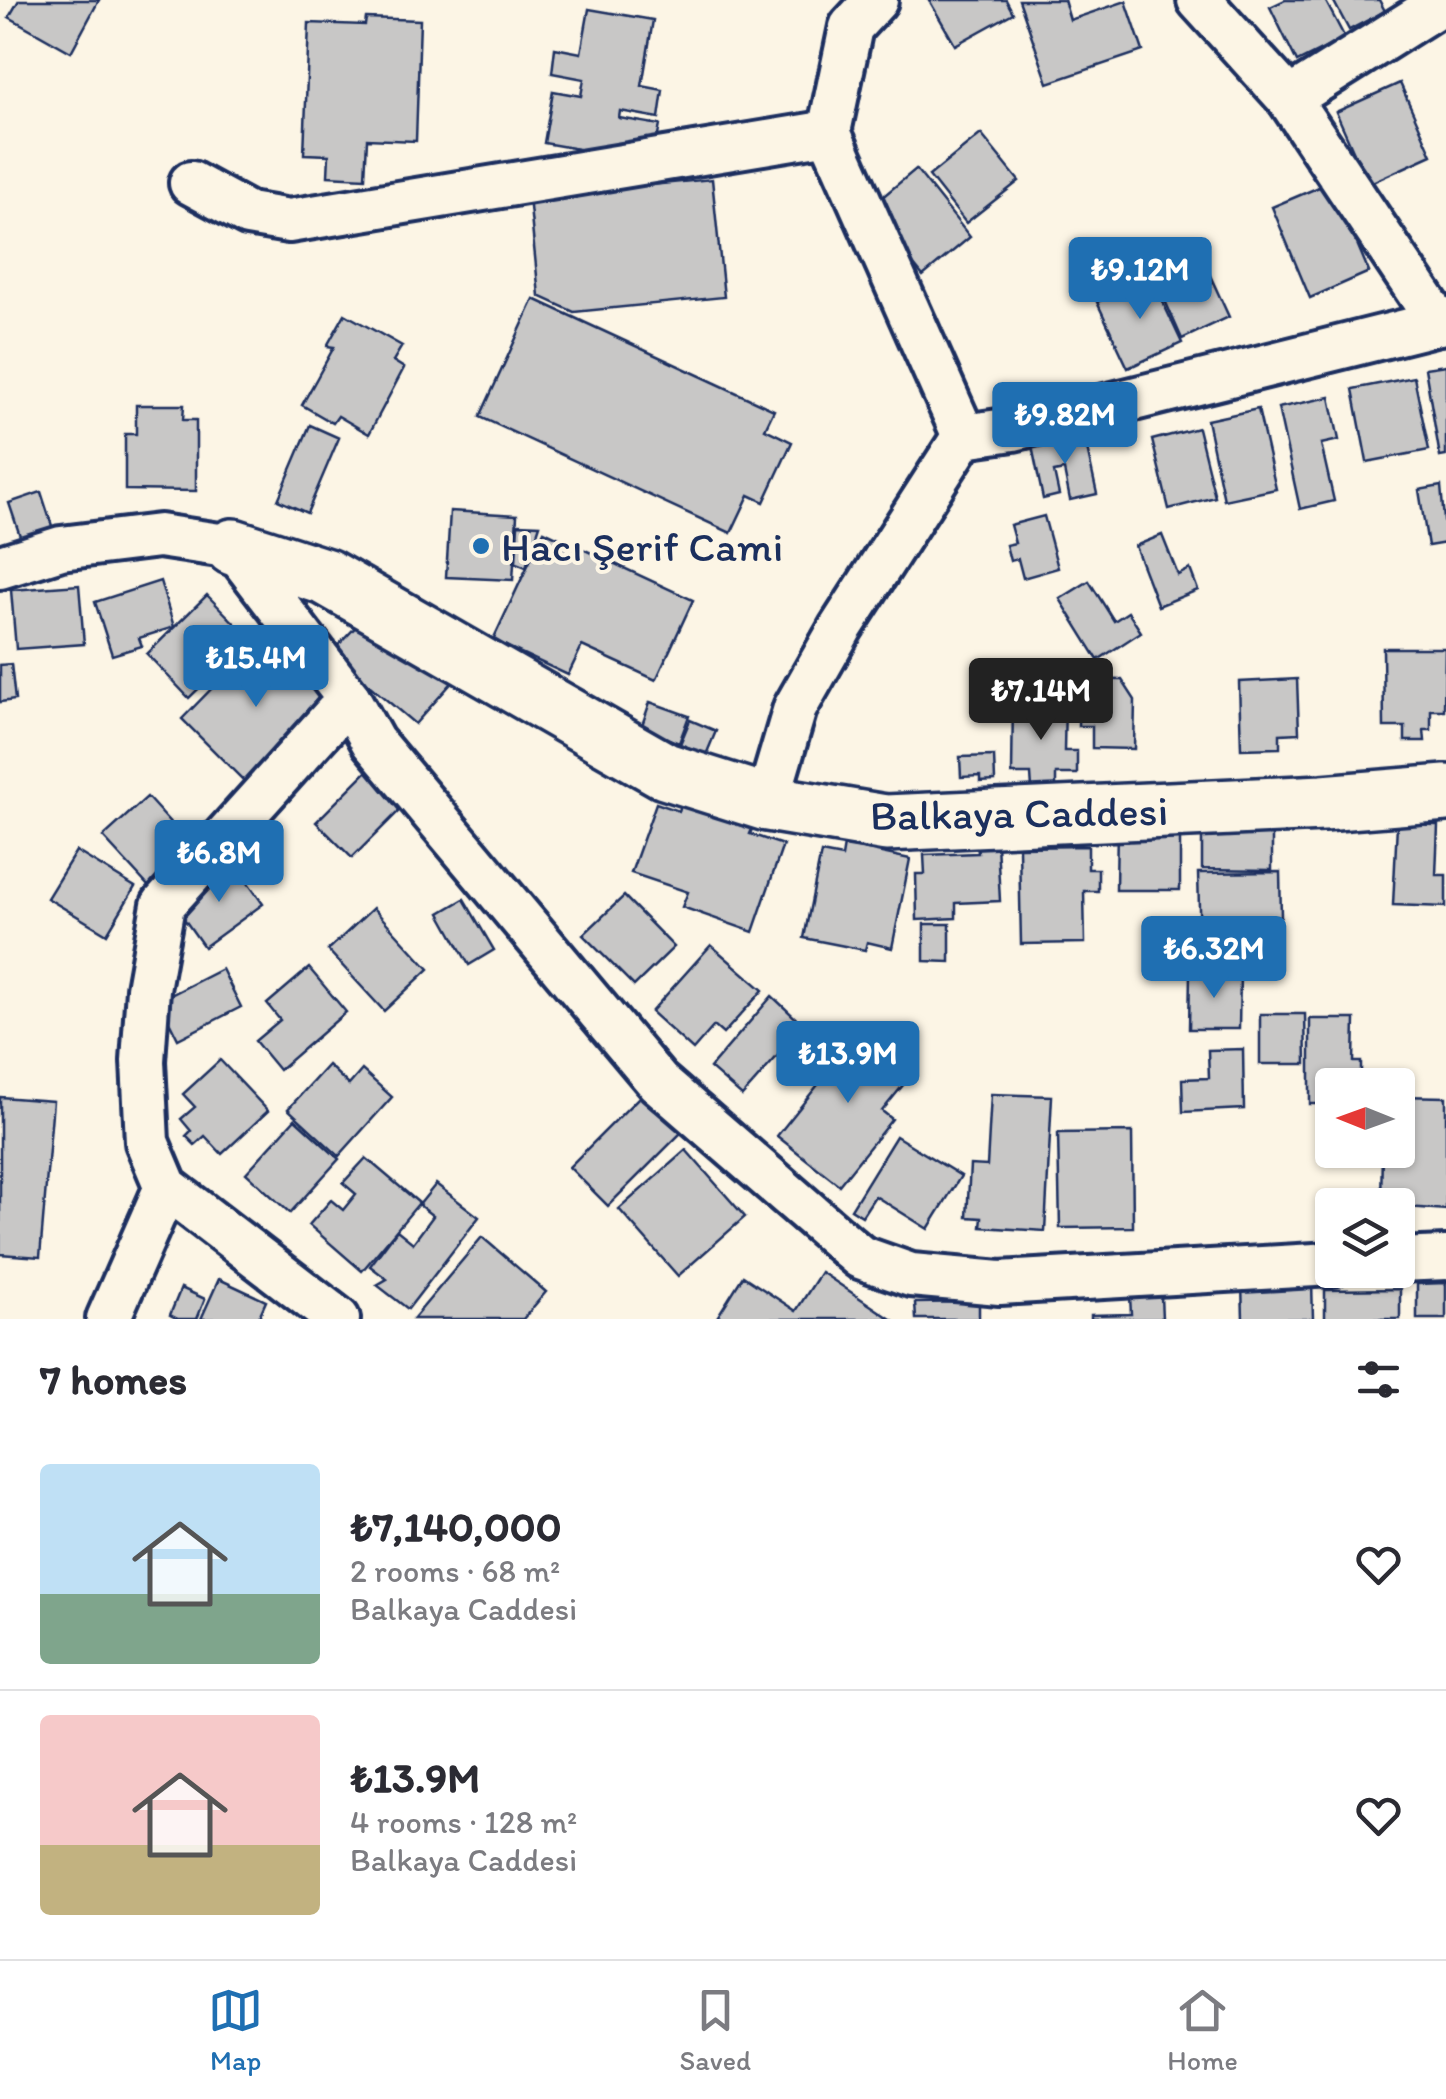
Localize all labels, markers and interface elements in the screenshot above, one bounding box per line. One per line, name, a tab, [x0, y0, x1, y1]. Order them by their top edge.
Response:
pin: ₺9.12M	[1059, 237, 1221, 322]
text: ₺9.12M	[1091, 250, 1189, 288]
pin: ₺9.82M	[984, 382, 1146, 467]
text: ₺9.82M	[1014, 395, 1116, 433]
place label: Hacı Şerif Cami	[501, 521, 783, 572]
marker: Hacı Şerif Cami	[470, 535, 492, 557]
pin: ₺15.4M	[175, 625, 337, 710]
text: ₺15.4M	[205, 638, 307, 676]
pin: ₺7.14M	[960, 658, 1122, 743]
text: ₺7.14M	[991, 671, 1091, 709]
street label: Balkaya Caddesi	[869, 785, 1169, 841]
pin: ₺6.8M	[149, 820, 289, 905]
text: ₺6.8M	[177, 833, 261, 871]
pin: ₺6.32M	[1133, 916, 1295, 1001]
text: ₺6.32M	[1163, 929, 1265, 967]
pin: ₺13.9M	[767, 1021, 929, 1106]
text: ₺13.9M	[798, 1034, 898, 1072]
north arrow	[1315, 1068, 1415, 1168]
map controls	[1315, 1068, 1415, 1288]
button: layers	[1315, 1188, 1415, 1288]
icon: filters	[1351, 1352, 1406, 1407]
text: 7 homes	[40, 1354, 187, 1405]
text: ₺7,140,000	[350, 1501, 562, 1552]
icon: home	[120, 1504, 240, 1624]
icon: heart	[1351, 1537, 1406, 1592]
text: 2 rooms · 68 m²	[350, 1552, 560, 1590]
text: Balkaya Caddesi	[350, 1590, 577, 1628]
text: ₺13.9M	[350, 1752, 480, 1803]
icon: home	[120, 1755, 240, 1875]
icon: heart	[1351, 1788, 1406, 1843]
text: 4 rooms · 128 m²	[350, 1803, 577, 1841]
text: Balkaya Caddesi	[350, 1841, 577, 1879]
tab: Map	[208, 1983, 263, 2077]
tab: Saved	[679, 1983, 751, 2077]
tab: Home	[1167, 1983, 1238, 2077]

